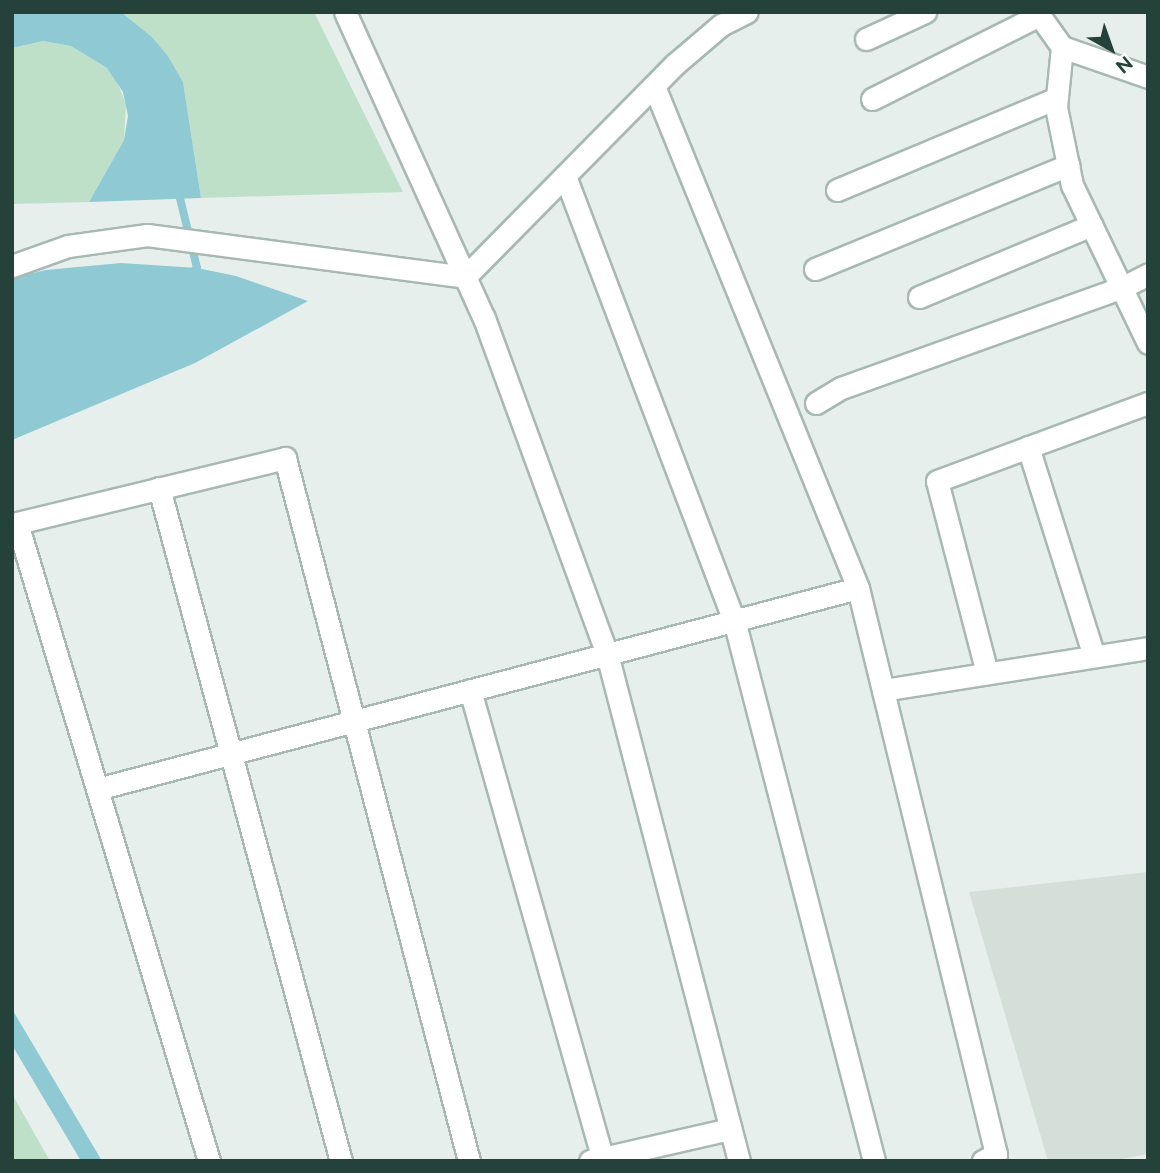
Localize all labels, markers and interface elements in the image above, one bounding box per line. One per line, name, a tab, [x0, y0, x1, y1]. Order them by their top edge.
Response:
north arrow	[1076, 14, 1146, 84]
text: N	[1112, 52, 1137, 78]

